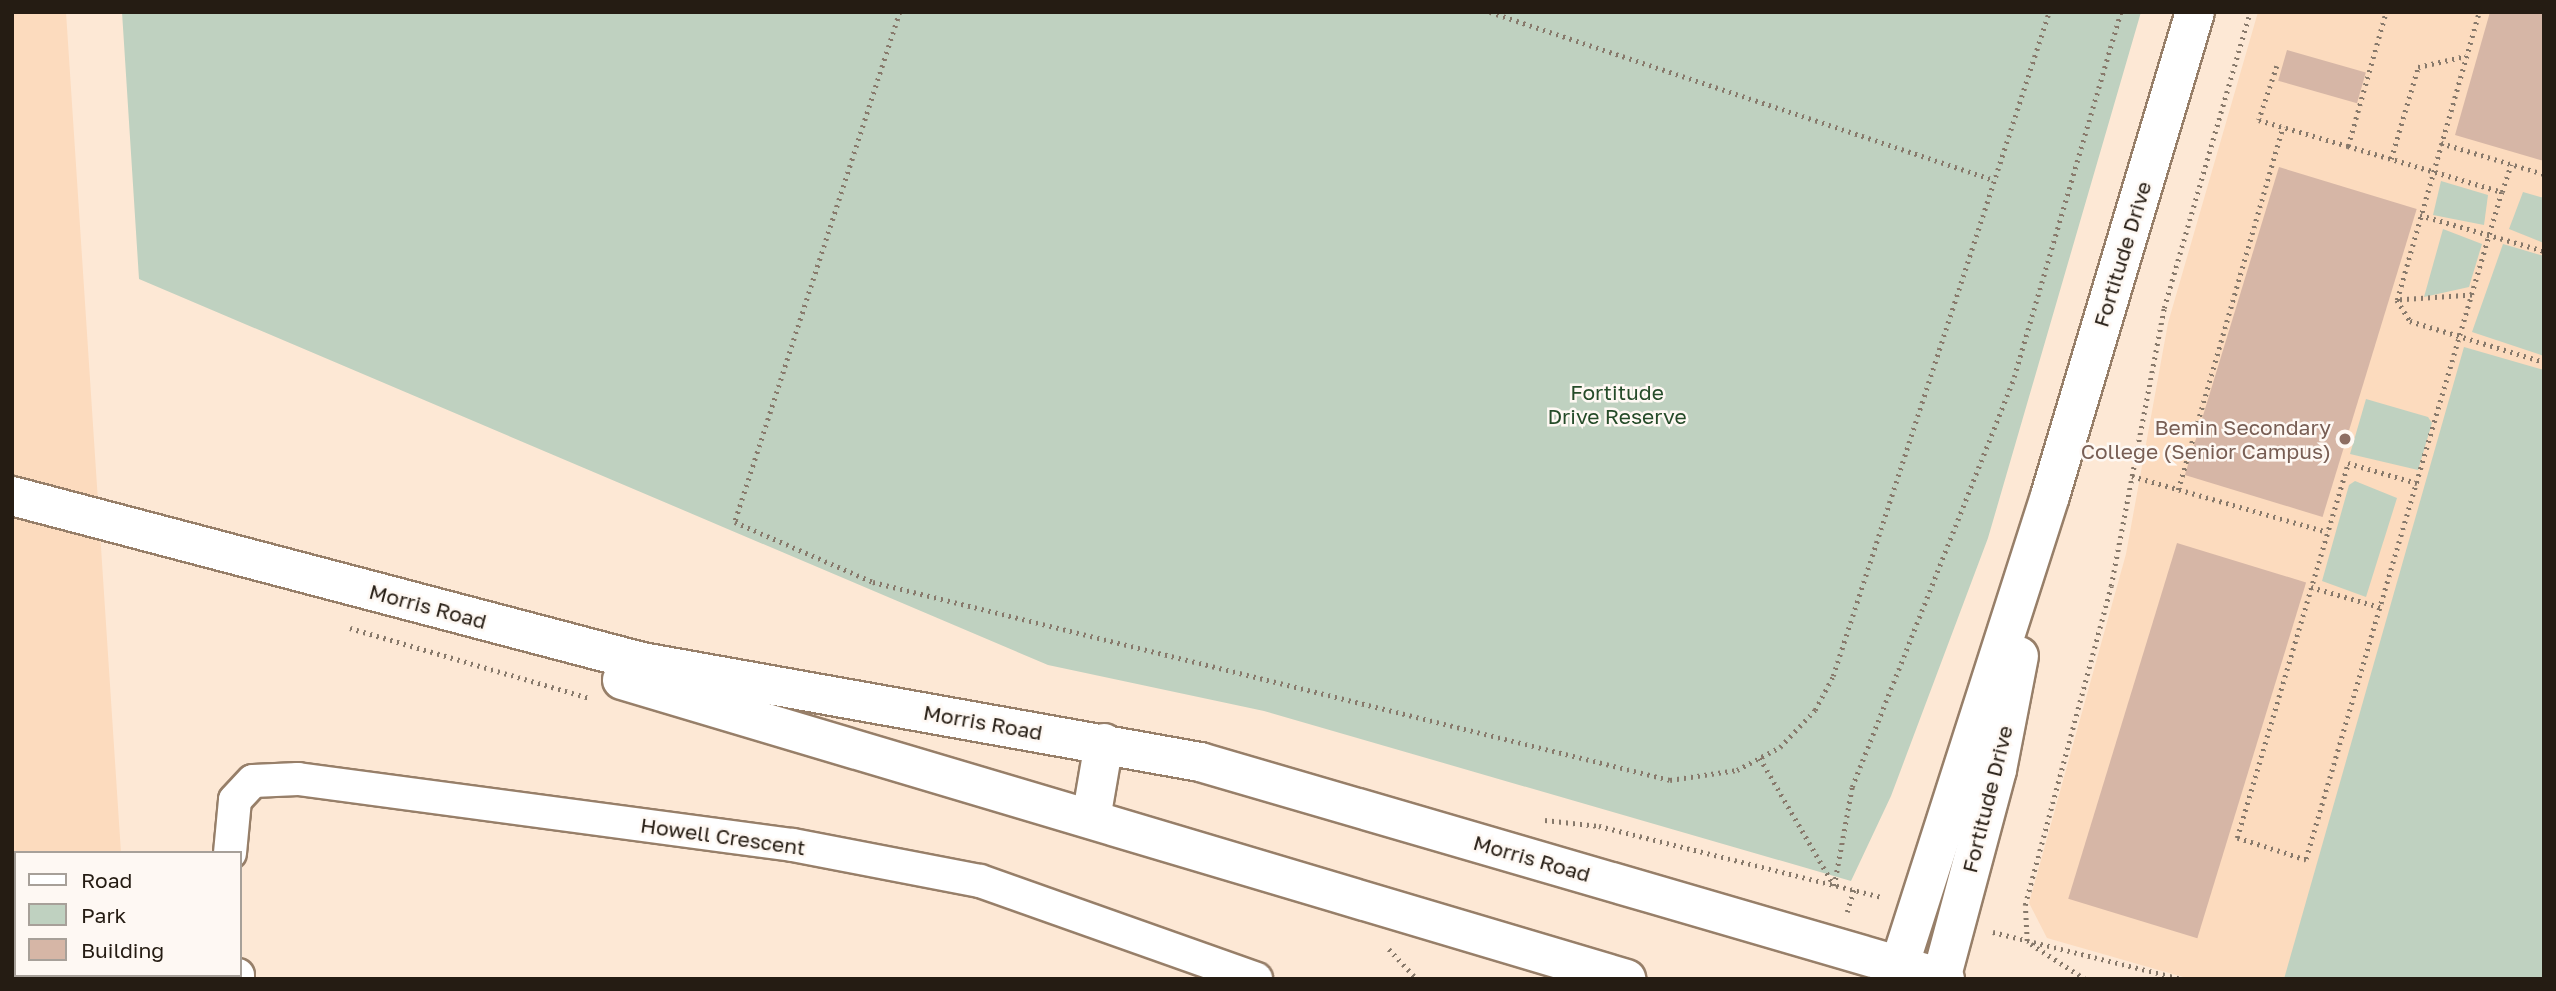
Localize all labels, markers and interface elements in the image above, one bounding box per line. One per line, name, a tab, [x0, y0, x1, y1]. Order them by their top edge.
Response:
street label: Fortitude Drive	[2088, 178, 2156, 330]
park label: Fortitude Drive Reserve	[1547, 379, 1687, 429]
place label: Bemin Secondary College (Senior Campus)	[2081, 414, 2331, 464]
marker: Bemin Secondary College (Senior Campus)	[2337, 431, 2353, 447]
street label: Morris Road	[367, 578, 489, 634]
street label: Morris Road	[921, 699, 1045, 745]
street label: Fortitude Drive	[1957, 723, 2017, 875]
street label: Howell Crescent	[639, 812, 807, 860]
street label: Morris Road	[1471, 829, 1593, 887]
legend	[14, 851, 242, 977]
text: Road	[81, 867, 132, 893]
text: Park	[81, 902, 126, 928]
text: Building	[81, 937, 164, 963]

